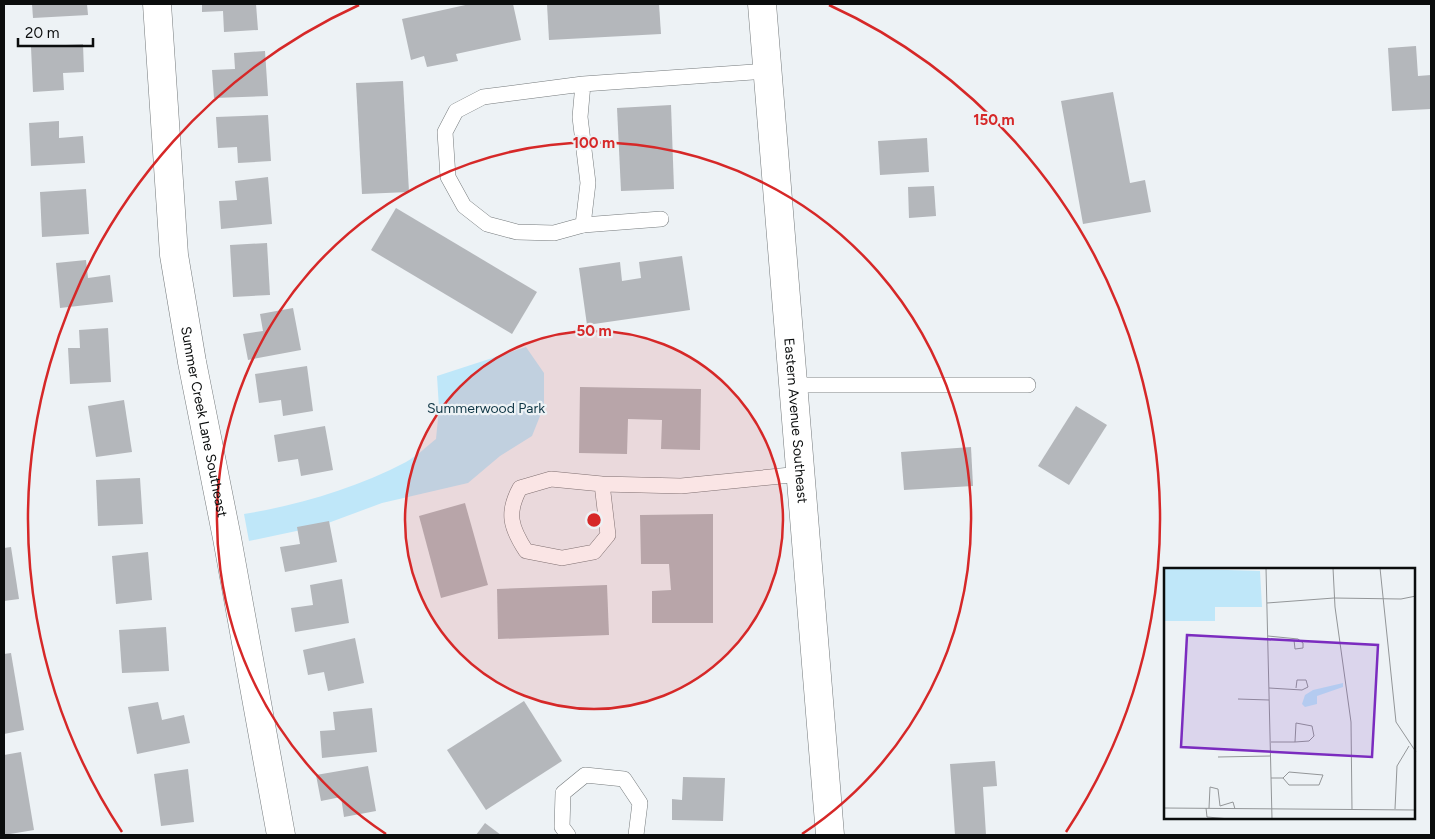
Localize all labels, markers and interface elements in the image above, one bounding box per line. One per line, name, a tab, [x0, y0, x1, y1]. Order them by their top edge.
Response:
scale bar	[18, 15, 92, 47]
text: 20 m	[25, 24, 59, 42]
text: 150 m	[973, 111, 1015, 129]
text: 100 m	[573, 134, 615, 152]
text: 50 m	[576, 322, 612, 340]
street label: Summer Creek Lane Southeast	[177, 325, 231, 519]
street label: Eastern Avenue Southeast	[780, 337, 811, 504]
park label: Summerwood Park	[427, 400, 545, 417]
centre of rings	[585, 511, 603, 529]
inset map	[1164, 568, 1415, 819]

